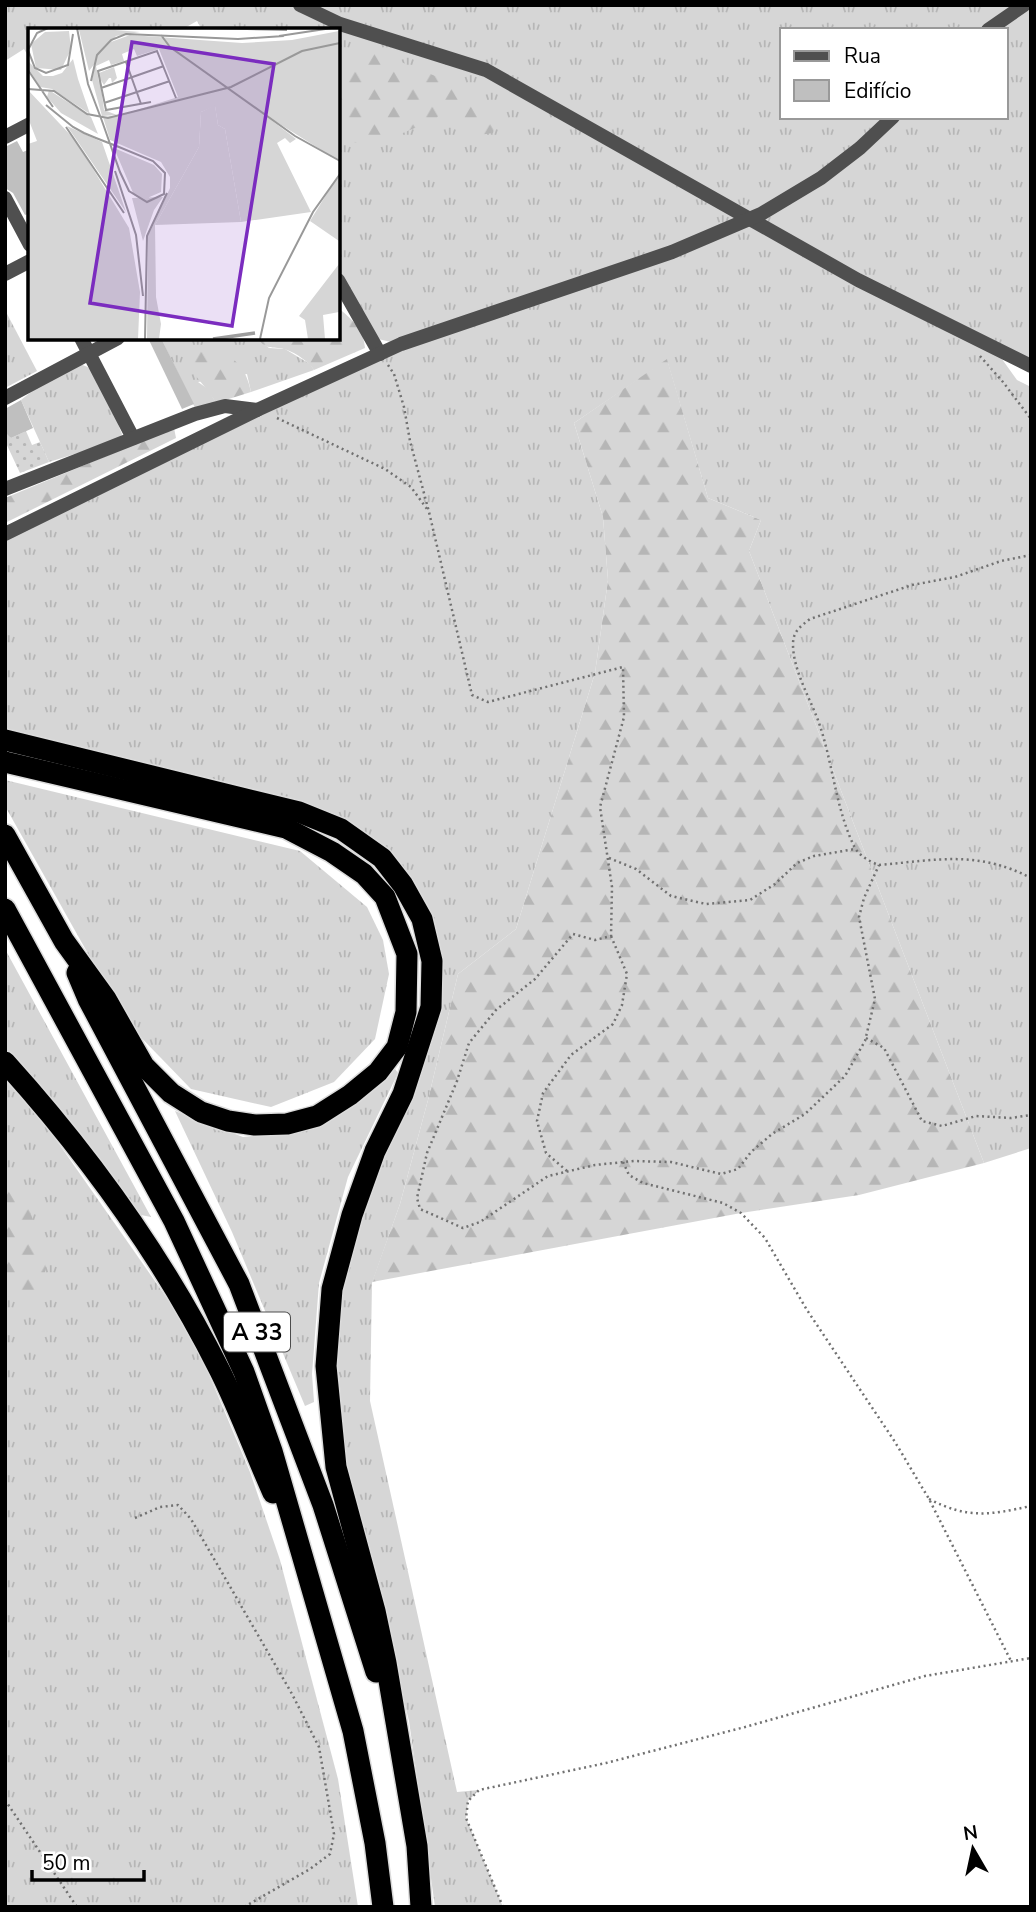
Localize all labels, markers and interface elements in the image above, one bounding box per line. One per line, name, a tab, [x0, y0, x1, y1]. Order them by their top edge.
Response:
inset map	[28, 28, 340, 340]
legend	[780, 28, 1008, 119]
text: Rua	[844, 42, 881, 70]
text: Edifício	[844, 77, 911, 105]
road number: A 33	[224, 1312, 290, 1352]
north arrow	[938, 1814, 1008, 1884]
text: N	[961, 1819, 980, 1847]
scale bar	[32, 1839, 144, 1883]
text: 50 m	[42, 1849, 91, 1877]

